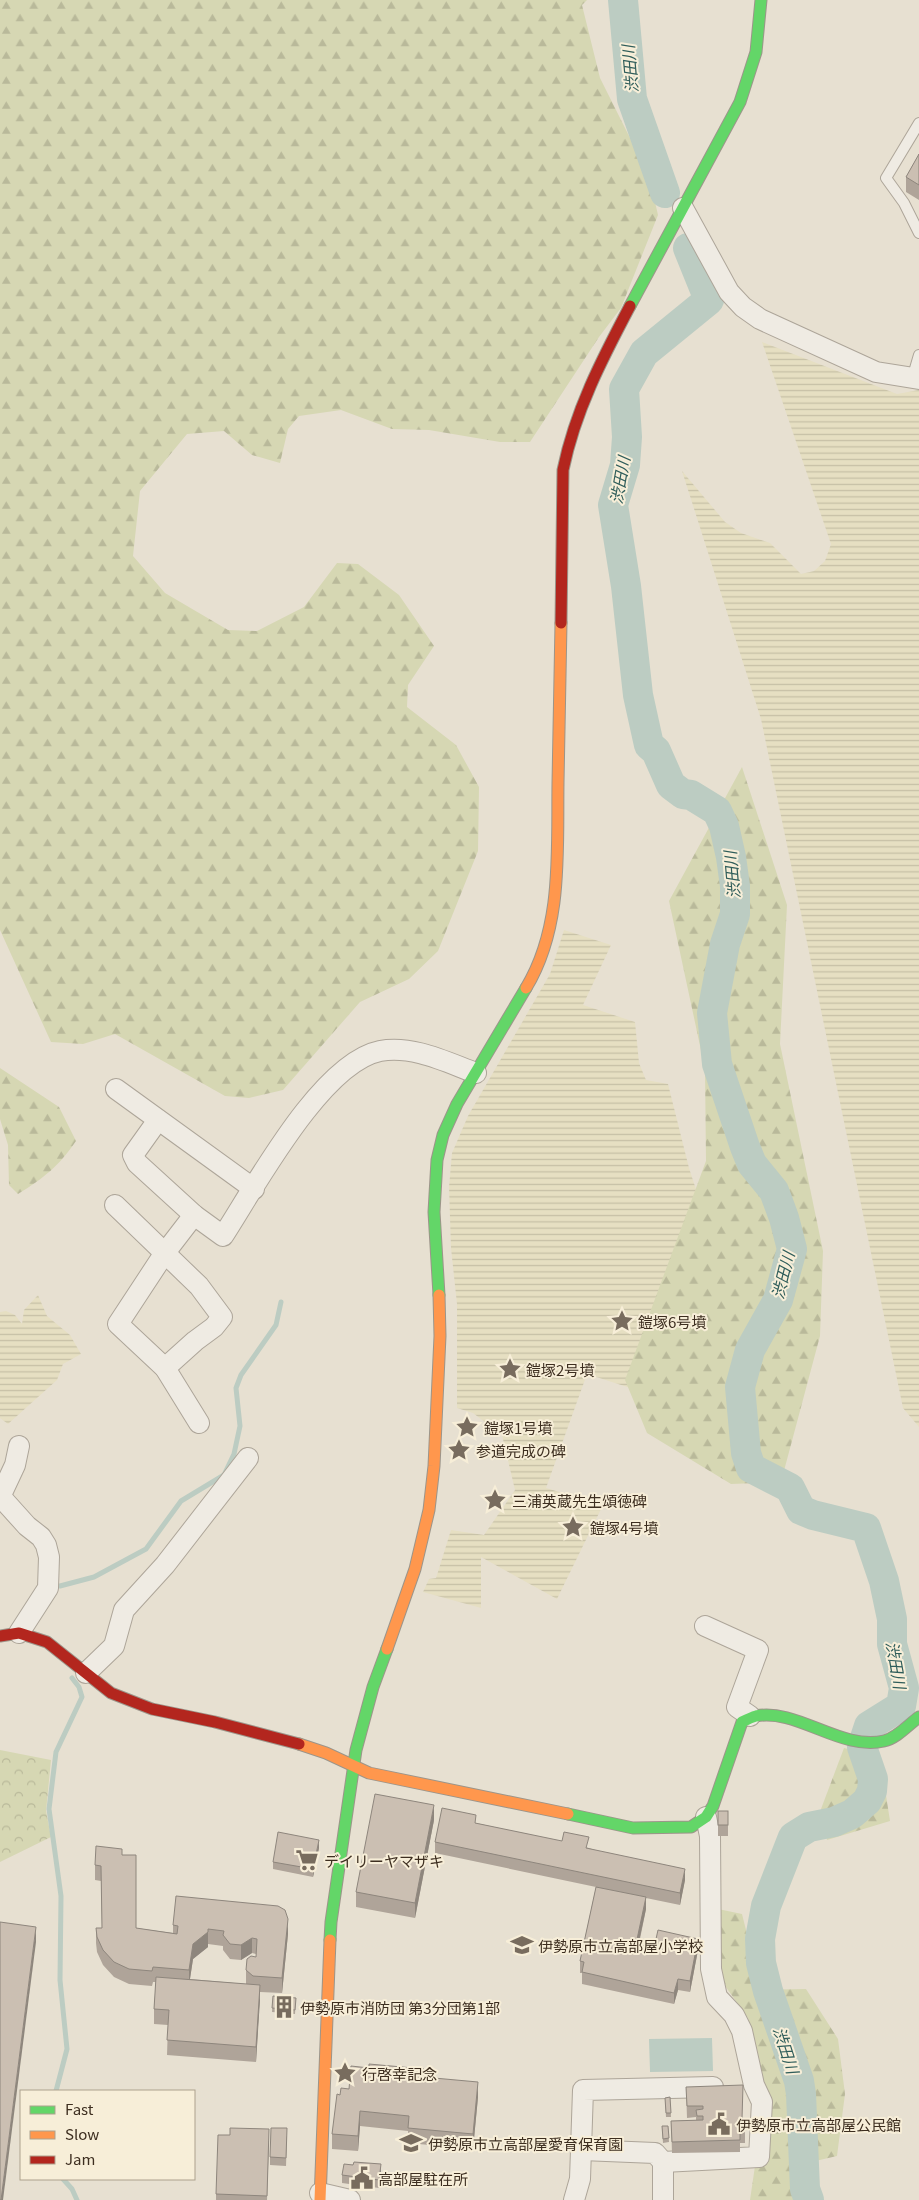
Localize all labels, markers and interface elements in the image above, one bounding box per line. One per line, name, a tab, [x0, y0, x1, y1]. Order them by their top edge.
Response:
water label: 渋田川	[615, 42, 643, 94]
water label: 渋田川	[603, 452, 635, 506]
water label: 渋田川	[717, 848, 745, 900]
water label: 渋田川	[765, 1247, 800, 1301]
place icon: 鎧塚6号墳	[609, 1308, 635, 1334]
place label: 鎧塚6号墳	[638, 1311, 706, 1332]
place icon: 鎧塚2号墳	[497, 1356, 523, 1382]
place label: 鎧塚2号墳	[526, 1359, 594, 1380]
place icon: 鎧塚1号墳	[454, 1414, 480, 1440]
place label: 鎧塚1号墳	[484, 1417, 552, 1438]
place icon: 参道完成の碑	[446, 1437, 472, 1463]
place label: 参道完成の碑	[476, 1440, 566, 1461]
place icon: 三浦英蔵先生頌徳碑	[482, 1487, 508, 1513]
place label: 三浦英蔵先生頌徳碑	[512, 1490, 647, 1511]
place icon: 鎧塚4号墳	[560, 1514, 586, 1540]
place label: 鎧塚4号墳	[590, 1517, 658, 1538]
water label: 渋田川	[881, 1639, 913, 1693]
supermarket icon: デイリーヤマザキ	[294, 1847, 320, 1873]
place label: デイリーヤマザキ	[324, 1850, 444, 1871]
school or university icon: 伊勢原市立高部屋小学校	[509, 1932, 535, 1958]
place label: 伊勢原市立高部屋小学校	[538, 1935, 703, 1956]
building icon: 伊勢原市消防団 第3分団第1部	[271, 1994, 297, 2020]
place label: 伊勢原市消防団 第3分団第1部	[300, 1997, 500, 2018]
water label: 渋田川	[768, 2023, 806, 2078]
place icon: 行啓幸記念	[332, 2060, 358, 2086]
place label: 行啓幸記念	[362, 2063, 437, 2084]
legend	[20, 2090, 195, 2180]
text: Fast	[65, 2098, 94, 2119]
public building icon: 伊勢原市立高部屋公民館	[706, 2111, 732, 2137]
place label: 伊勢原市立高部屋公民館	[736, 2114, 901, 2135]
text: Slow	[65, 2123, 99, 2144]
school or university icon: 伊勢原市立高部屋愛育保育園	[398, 2130, 424, 2156]
place label: 伊勢原市立高部屋愛育保育園	[428, 2133, 623, 2154]
text: Jam	[65, 2148, 95, 2169]
public building icon: 高部屋駐在所	[349, 2165, 375, 2191]
place label: 高部屋駐在所	[378, 2168, 468, 2189]

